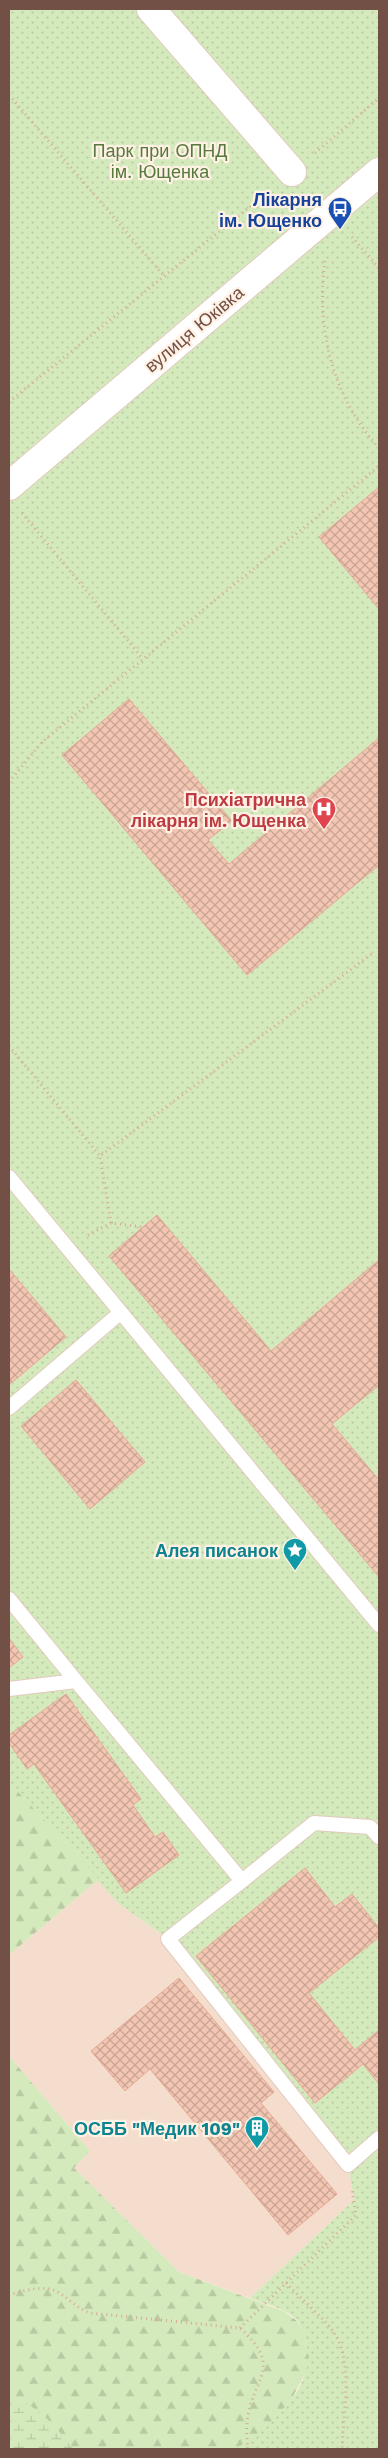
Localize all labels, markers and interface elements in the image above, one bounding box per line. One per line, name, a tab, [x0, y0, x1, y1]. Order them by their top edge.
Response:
park label: Парк при ОПНД ім. Ющенка	[92, 140, 228, 182]
place label: Лікарня ім. Ющенко	[219, 189, 322, 231]
bus stop icon: Лікарня ім. Ющенко	[327, 196, 353, 230]
street label: вулиця Юківка	[140, 281, 248, 376]
place label: Психіатрична лікарня ім. Ющенка	[131, 789, 307, 831]
hospital icon: Психіатрична лікарня ім. Ющенка	[311, 796, 337, 830]
place icon: Алея писанок	[282, 1537, 308, 1571]
place label: Алея писанок	[155, 1540, 279, 1561]
building icon: ОСББ "Медик 109"	[244, 2115, 270, 2149]
place label: ОСББ "Медик 109"	[74, 2118, 240, 2139]

